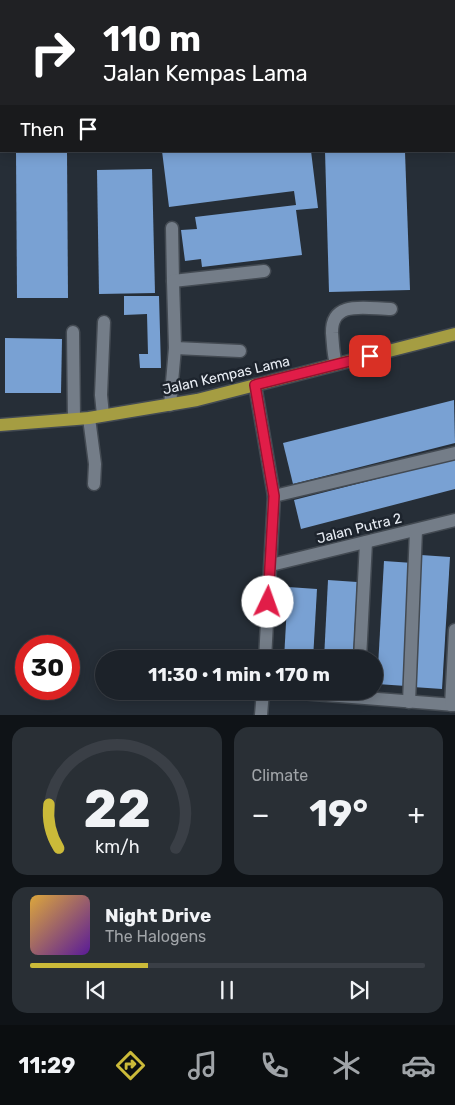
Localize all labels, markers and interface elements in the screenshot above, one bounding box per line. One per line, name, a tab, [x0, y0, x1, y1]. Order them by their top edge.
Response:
text: 110 m	[103, 18, 201, 60]
icon: right	[20, 20, 85, 85]
text: Jalan Kempas Lama	[103, 60, 308, 87]
icon: arrive	[74, 115, 102, 143]
text: Then	[20, 118, 64, 141]
pin	[349, 335, 391, 377]
icon: arrive	[356, 342, 384, 370]
street label: Jalan Kempas Lama	[161, 353, 292, 398]
street label: Jalan Putra 2	[315, 510, 403, 547]
position arrow	[241, 575, 293, 627]
speed limit sign: 30	[15, 635, 80, 700]
text: 11:30 · 1 min · 170 m	[148, 663, 330, 686]
text: Climate	[252, 766, 308, 785]
text: 22	[83, 778, 151, 840]
text: 19°	[309, 790, 368, 836]
text: −	[252, 798, 270, 831]
text: +	[408, 798, 425, 831]
text: km/h	[94, 836, 139, 857]
text: Night Drive	[105, 904, 211, 927]
text: The Halogens	[105, 927, 206, 946]
icon: previous	[82, 976, 110, 1004]
icon: pause	[213, 976, 241, 1004]
icon: next	[345, 976, 373, 1004]
icon: directions	[113, 1048, 148, 1083]
icon: music	[185, 1048, 220, 1083]
icon: phone	[257, 1048, 292, 1083]
icon: climate	[329, 1048, 364, 1083]
icon: car	[401, 1048, 436, 1083]
text: 11:29	[19, 1052, 75, 1079]

